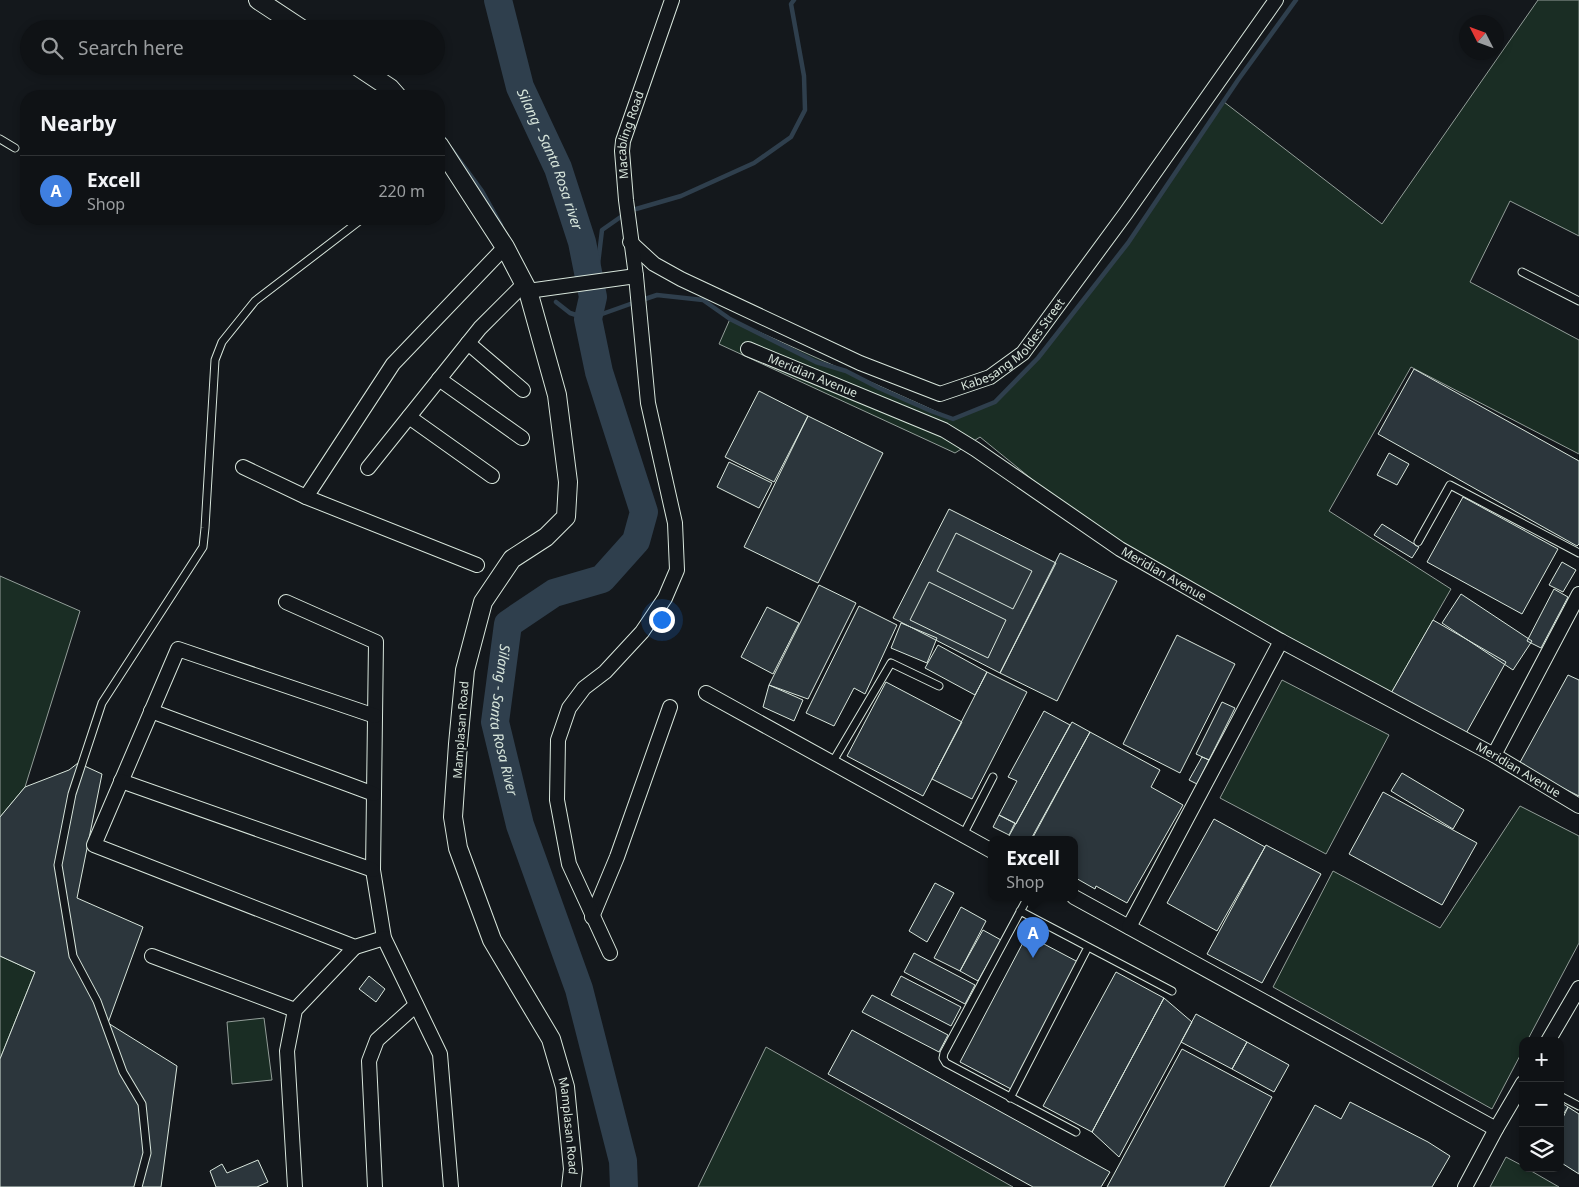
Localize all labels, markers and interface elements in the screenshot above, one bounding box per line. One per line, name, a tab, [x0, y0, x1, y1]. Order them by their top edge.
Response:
north arrow	[1459, 15, 1504, 60]
search box	[20, 20, 445, 75]
icon: search	[38, 34, 66, 62]
text: Search here	[78, 35, 184, 61]
water label: Silang - Santa Rosa river	[513, 85, 588, 233]
street label: Macabling Road	[613, 89, 648, 180]
text: Nearby	[40, 109, 116, 137]
text: Excell	[87, 167, 141, 193]
text: A	[50, 180, 62, 202]
text: 220 m	[378, 180, 425, 202]
text: Shop	[87, 193, 125, 215]
street label: Kabesang Moldes Street	[959, 294, 1069, 394]
street label: Meridian Avenue	[765, 349, 861, 401]
street label: Meridian Avenue	[1118, 542, 1210, 605]
your location	[649, 607, 675, 633]
water label: Silang - Santa Rosa River	[486, 643, 523, 798]
street label: Mamplasan Road	[449, 681, 472, 779]
street label: Meridian Avenue	[1473, 738, 1564, 801]
popup	[988, 836, 1078, 901]
text: Excell	[1006, 845, 1060, 871]
text: Shop	[1006, 871, 1044, 893]
pin: A	[1017, 917, 1049, 958]
map controls	[1519, 1037, 1564, 1172]
button: +	[1519, 1037, 1564, 1082]
street label: Mamplasan Road	[555, 1075, 582, 1175]
button: −	[1519, 1082, 1564, 1127]
button: layers	[1519, 1127, 1564, 1172]

